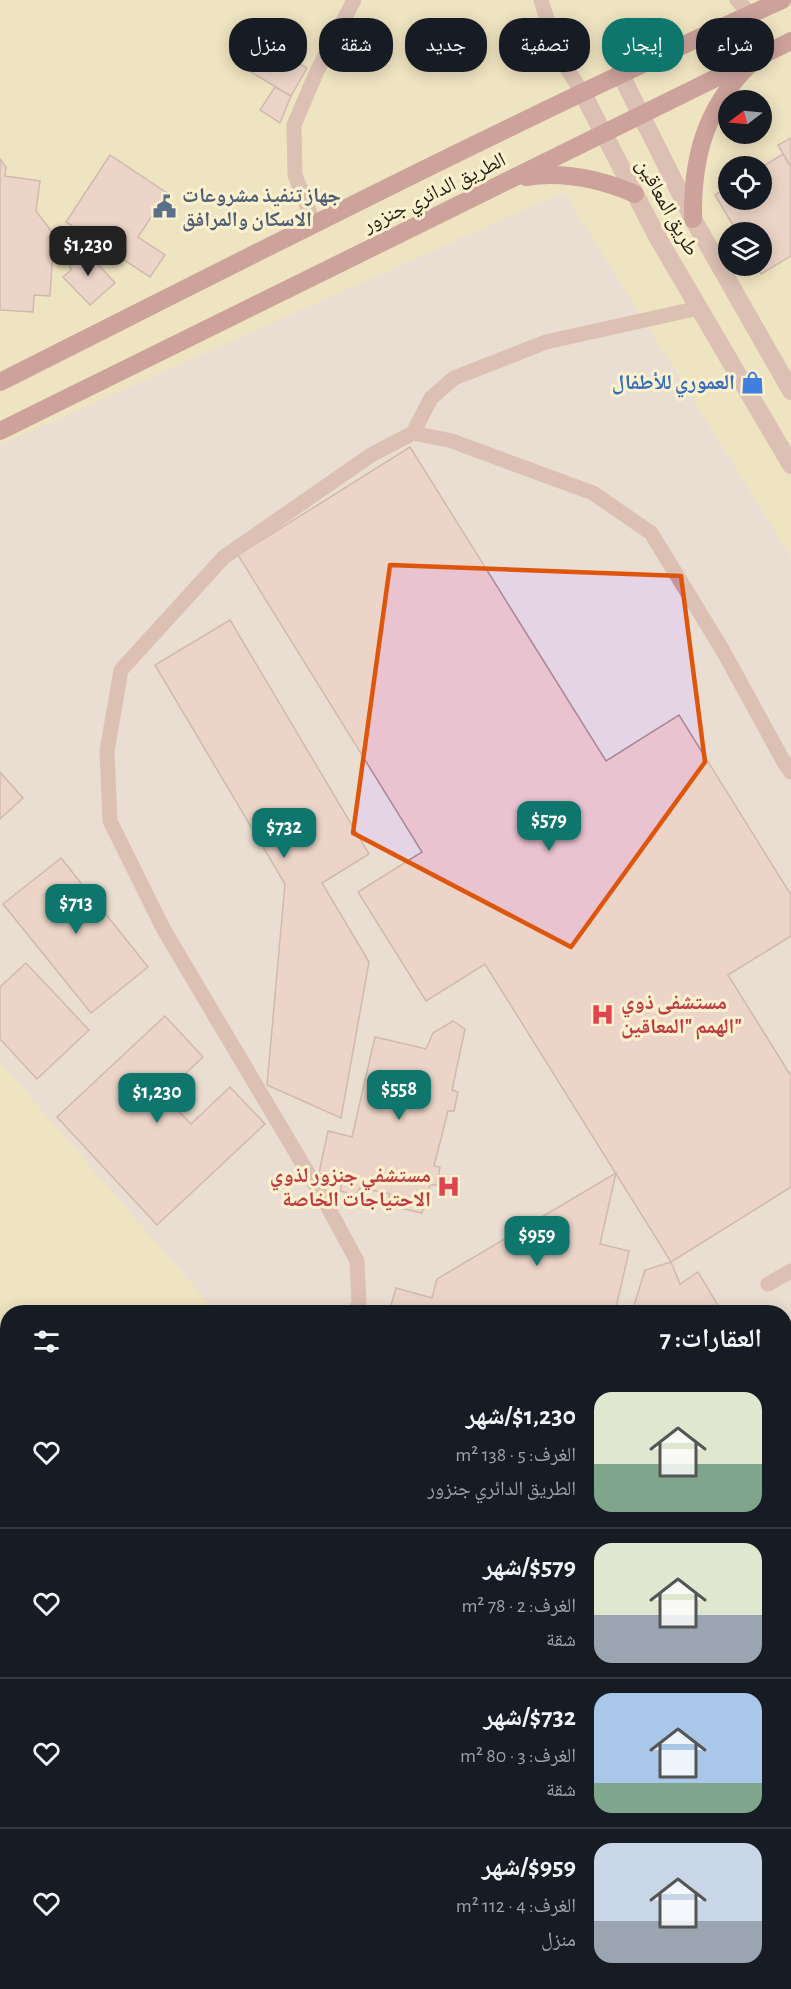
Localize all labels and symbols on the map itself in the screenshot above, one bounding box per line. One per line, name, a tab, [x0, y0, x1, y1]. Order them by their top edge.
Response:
north arrow	[718, 90, 772, 144]
street label: الطريق الدائري جنزور	[358, 149, 511, 241]
street label: طريق المعاقين	[631, 155, 703, 260]
place label: جهاز تنفيذ مشروعات الاسكان والمرافق	[182, 185, 341, 232]
public building icon: جهاز تنفيذ مشروعات الاسكان والمرافق	[151, 194, 177, 220]
pin: $1,230	[39, 226, 137, 277]
shop icon: العموري للأطفال	[740, 369, 766, 395]
place label: العموري للأطفال	[612, 371, 735, 398]
pin: $579	[513, 801, 585, 852]
pin: $732	[248, 808, 320, 859]
pin: $713	[40, 884, 112, 935]
place label: مستشفى ذوي الهمم "المعاقين"	[621, 992, 742, 1040]
hospital icon: مستشفى ذوي الهمم "المعاقين"	[590, 1001, 616, 1027]
pin: $558	[363, 1070, 435, 1121]
pin: $1,230	[108, 1073, 206, 1124]
place label: مستشفي جنزور لذوي الاحتياجات الخاصة	[270, 1165, 431, 1211]
hospital icon: مستشفي جنزور لذوي الاحتياجات الخاصة	[436, 1174, 462, 1200]
pin: $959	[501, 1216, 573, 1267]

